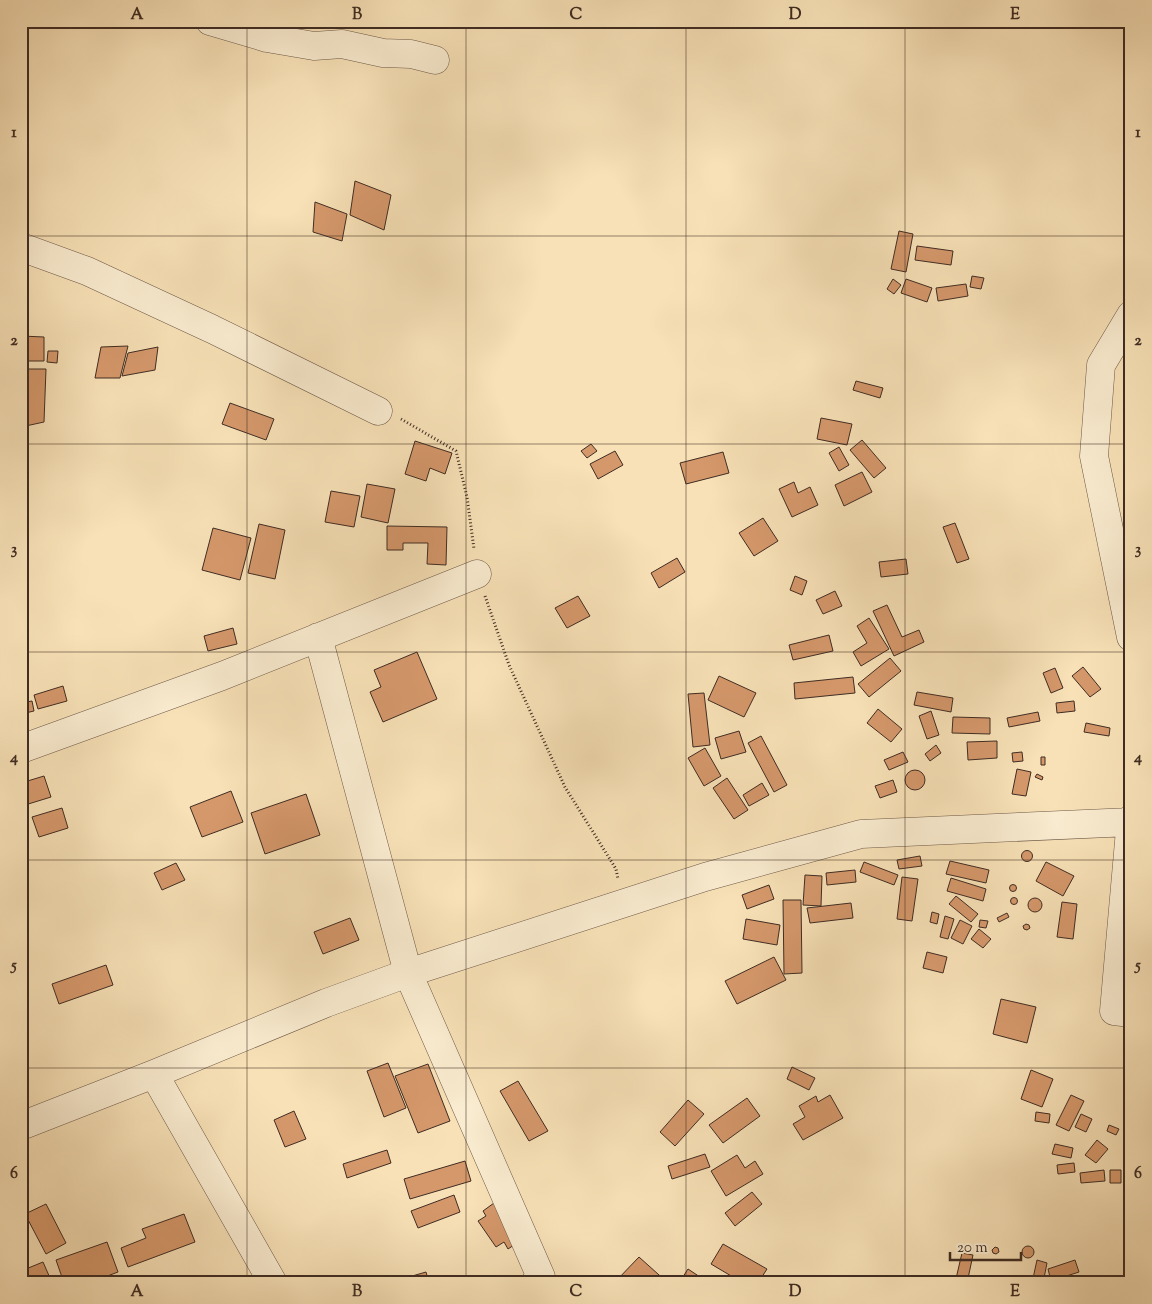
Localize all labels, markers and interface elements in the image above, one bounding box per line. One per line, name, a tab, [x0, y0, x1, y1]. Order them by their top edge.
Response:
text: A	[131, 4, 144, 27]
text: B	[352, 4, 362, 27]
text: C	[570, 4, 583, 27]
text: D	[789, 4, 802, 27]
text: E	[1010, 4, 1020, 27]
text: 1	[11, 122, 17, 145]
text: 1	[1135, 122, 1141, 145]
text: 2	[10, 330, 18, 353]
text: 2	[1134, 330, 1142, 353]
text: 3	[11, 539, 18, 562]
text: 3	[1135, 539, 1142, 562]
text: 4	[9, 747, 18, 770]
text: 4	[1133, 747, 1142, 770]
text: 5	[9, 955, 17, 978]
text: 5	[1133, 955, 1141, 978]
text: 6	[10, 1163, 18, 1186]
text: 6	[1134, 1163, 1142, 1186]
scale bar	[950, 1229, 1021, 1261]
text: 20 m	[957, 1238, 988, 1259]
text: A	[131, 1281, 144, 1304]
text: B	[352, 1281, 362, 1304]
text: C	[570, 1281, 583, 1304]
text: D	[789, 1281, 802, 1304]
text: E	[1010, 1281, 1020, 1304]

